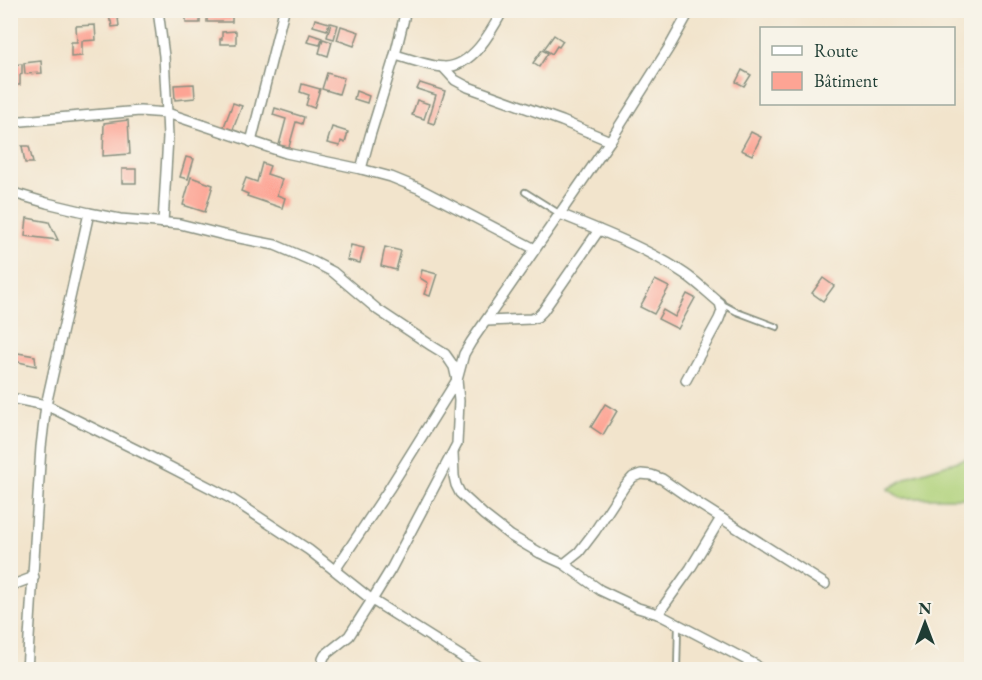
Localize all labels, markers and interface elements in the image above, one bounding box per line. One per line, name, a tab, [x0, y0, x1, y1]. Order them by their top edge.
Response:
legend	[760, 27, 955, 105]
text: Route	[814, 39, 858, 62]
text: Bâtiment	[814, 69, 878, 92]
north arrow	[895, 593, 955, 653]
text: N	[919, 598, 932, 619]

